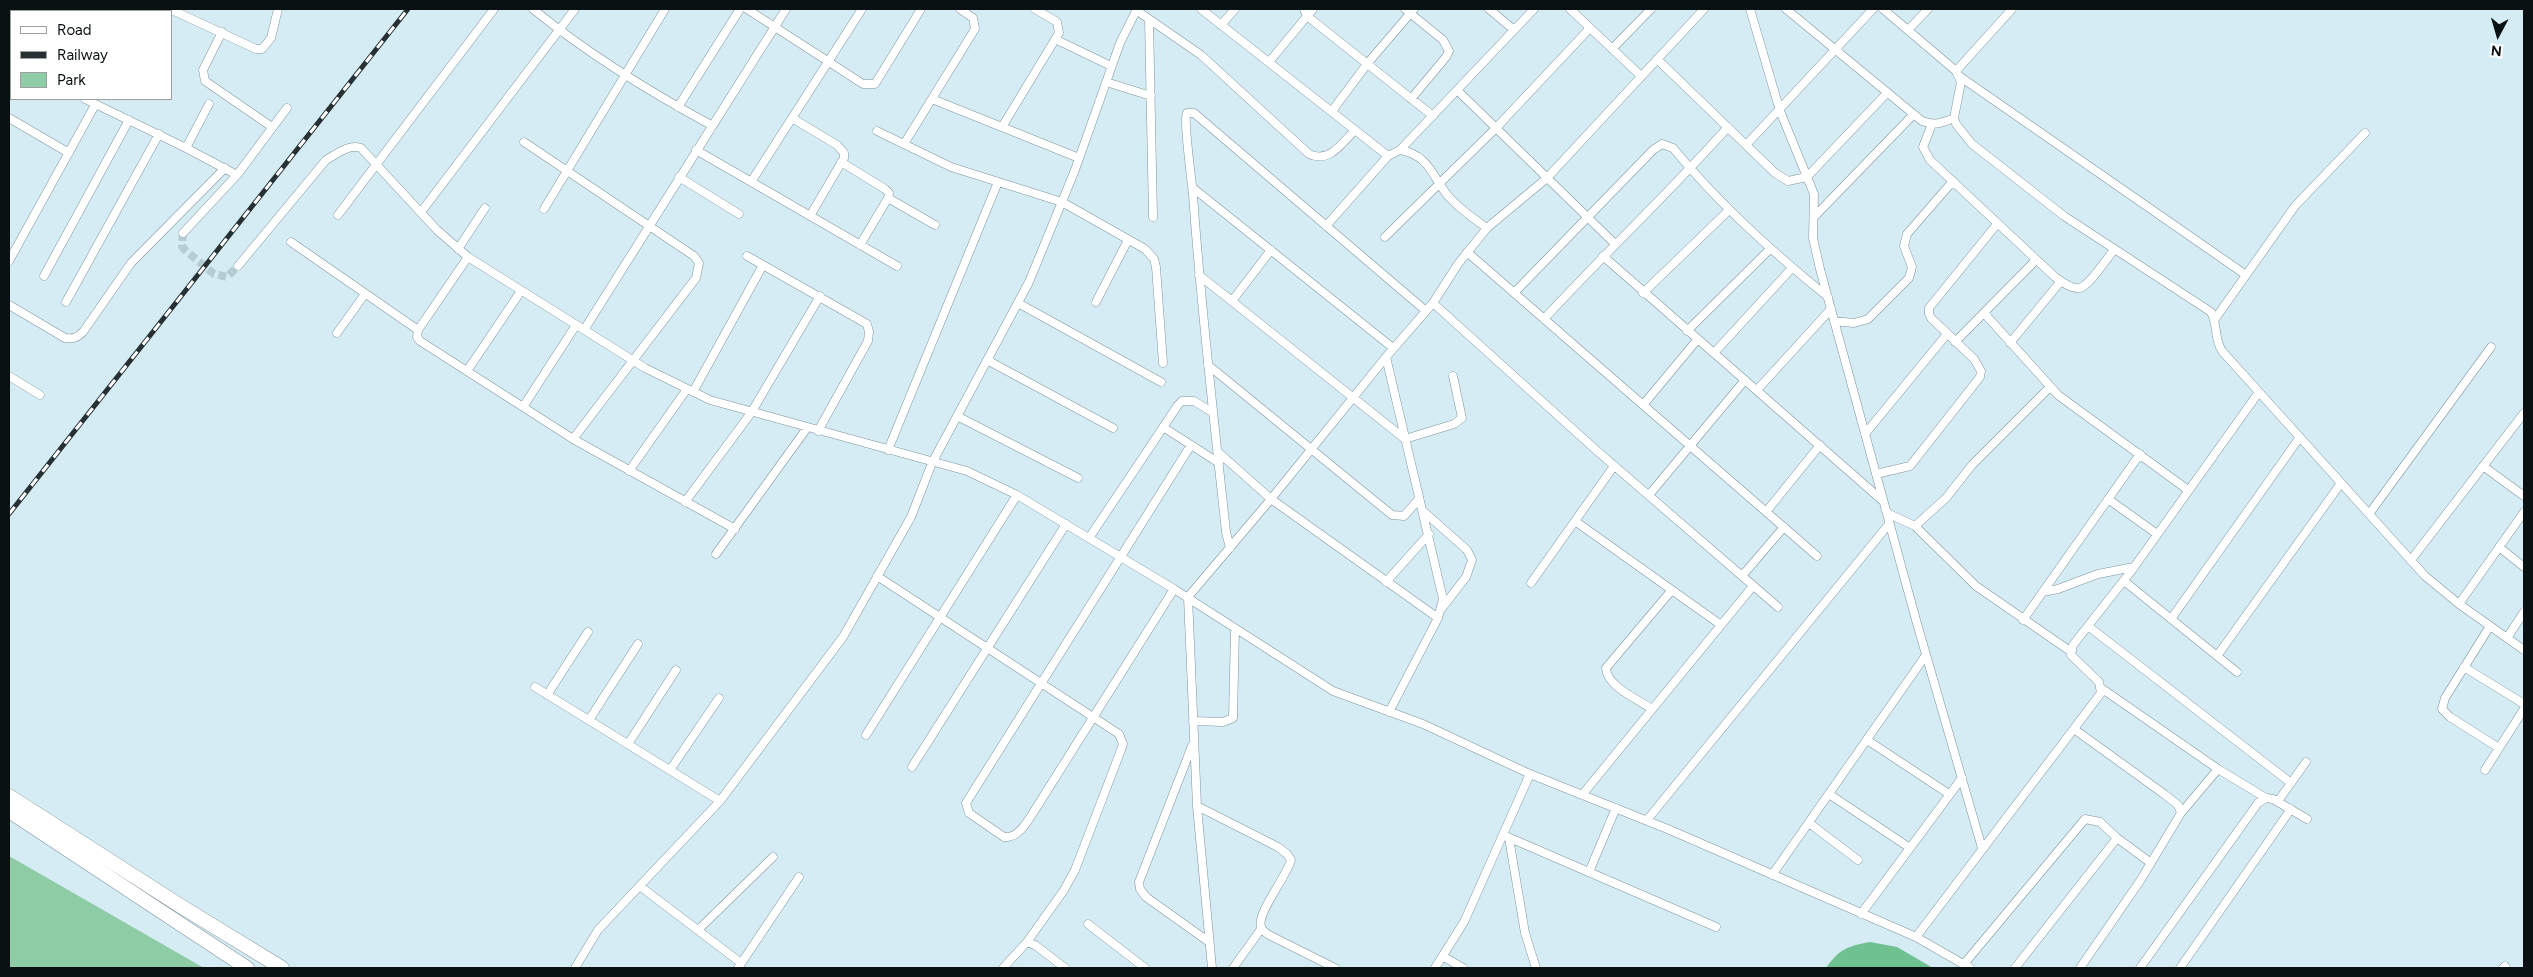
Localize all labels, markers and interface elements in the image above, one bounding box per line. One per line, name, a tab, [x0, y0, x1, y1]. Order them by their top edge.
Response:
legend	[10, 10, 172, 100]
north arrow	[2473, 10, 2523, 60]
text: Road	[57, 21, 92, 39]
text: N	[2490, 41, 2503, 59]
text: Railway	[57, 46, 108, 64]
text: Park	[57, 71, 86, 89]

